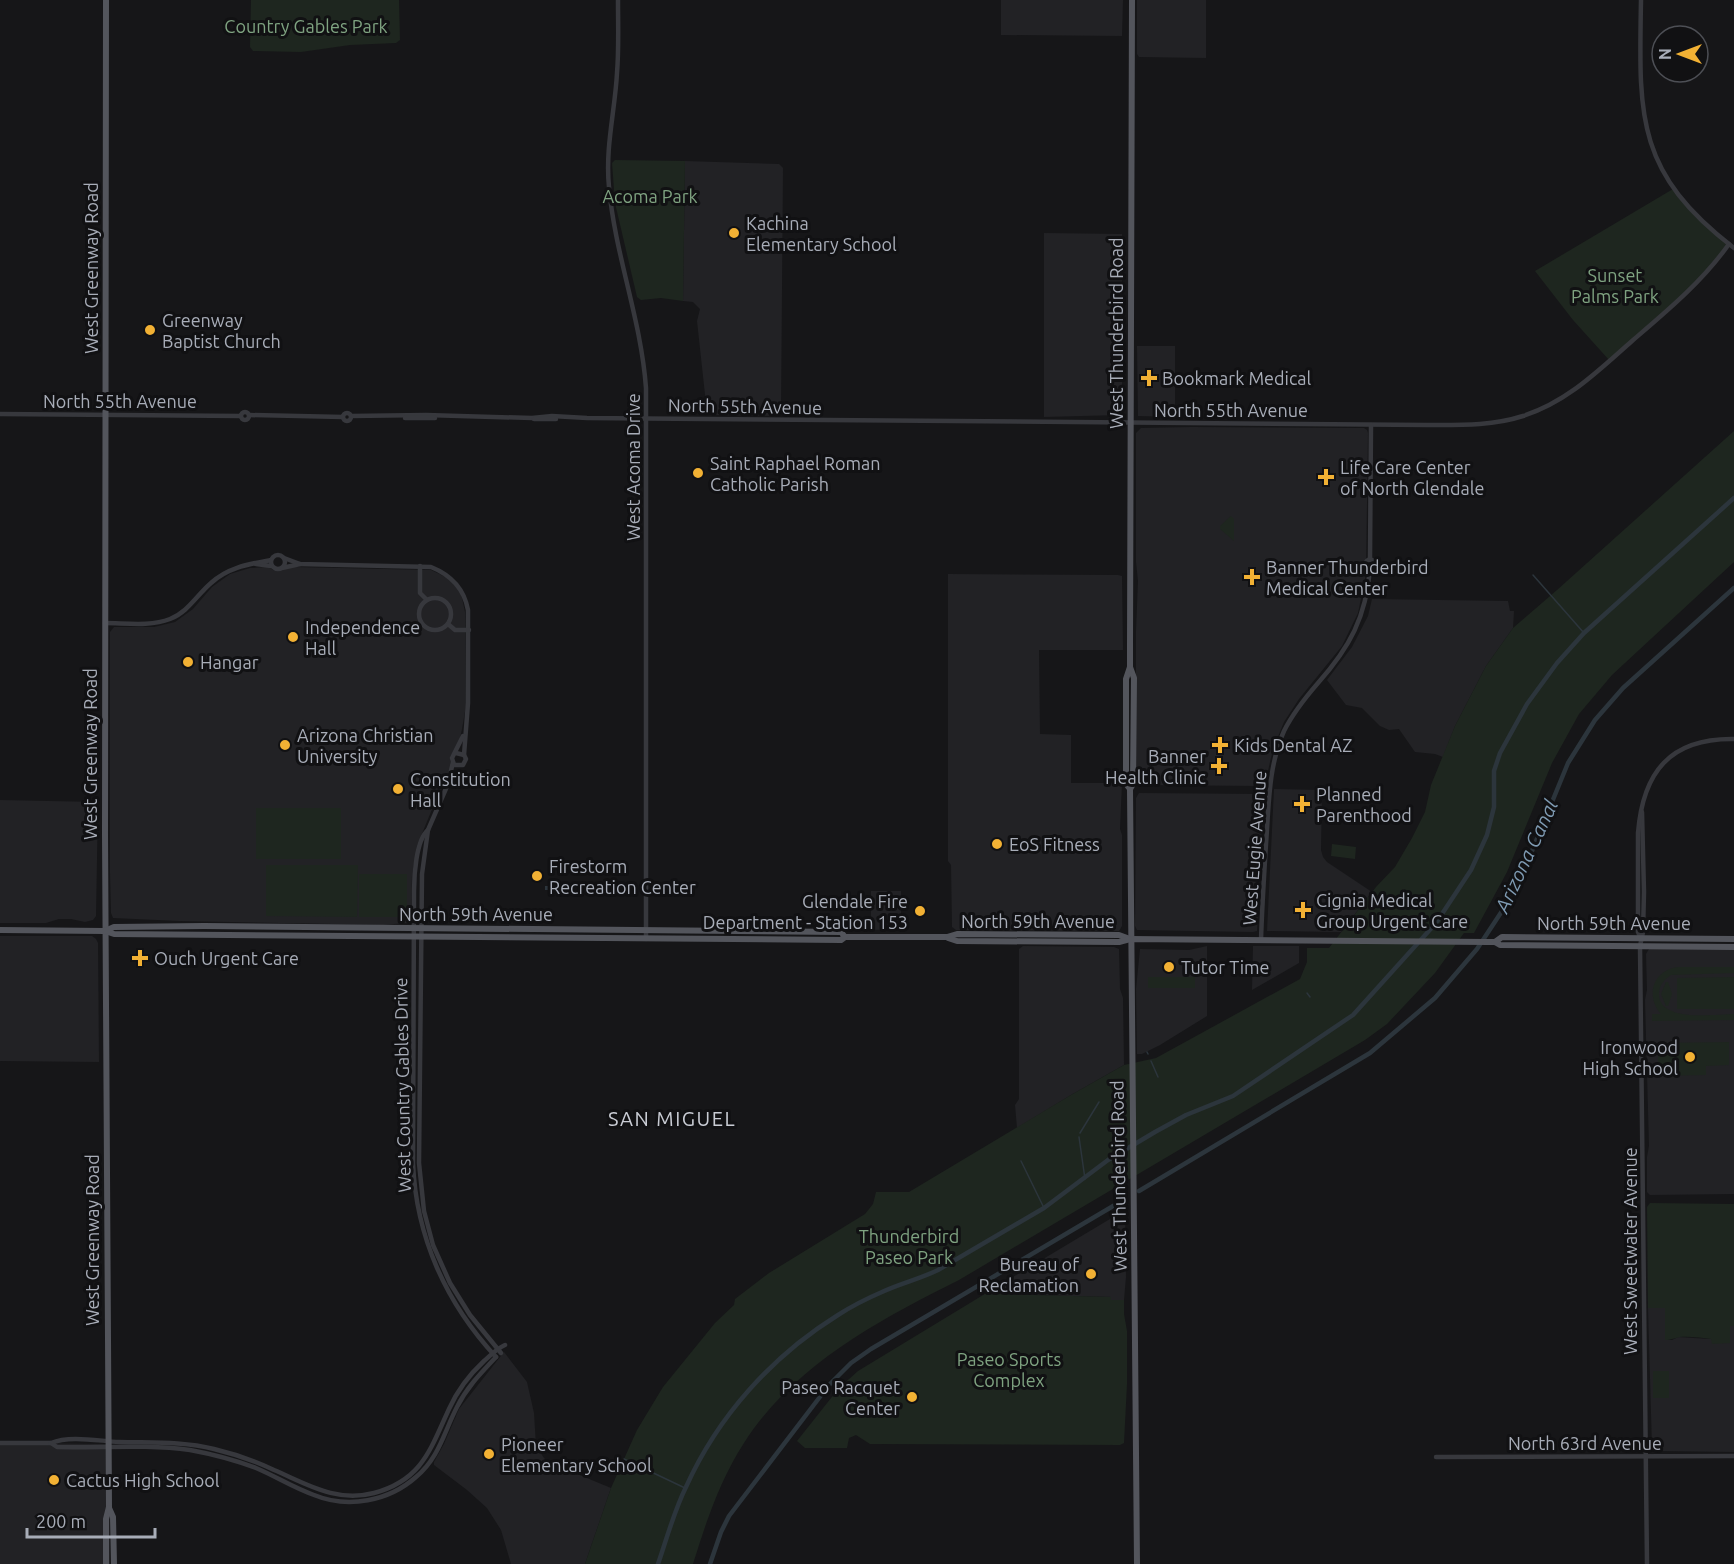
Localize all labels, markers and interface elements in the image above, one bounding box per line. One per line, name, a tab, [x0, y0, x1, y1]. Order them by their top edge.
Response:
park label: Country Gables Park	[224, 16, 388, 36]
north arrow	[1650, 24, 1710, 84]
text: N	[1656, 48, 1674, 60]
street label: West Greenway Road	[81, 182, 101, 354]
park label: Acoma Park	[602, 186, 698, 206]
place label: Kachina Elementary School	[746, 213, 897, 254]
marker: Kachina Elementary School	[727, 226, 741, 240]
street label: West Thunderbird Road	[1106, 237, 1126, 429]
park label: Sunset Palms Park	[1571, 265, 1659, 306]
place label: Greenway Baptist Church	[162, 310, 281, 351]
marker: Greenway Baptist Church	[143, 323, 157, 337]
place label: Bookmark Medical	[1162, 368, 1311, 388]
marker: Bookmark Medical	[1140, 369, 1158, 387]
street label: North 55th Avenue	[43, 391, 197, 411]
street label: West Acoma Drive	[623, 393, 643, 541]
street label: North 55th Avenue	[668, 395, 822, 417]
street label: North 55th Avenue	[1154, 400, 1308, 420]
place label: Saint Raphael Roman Catholic Parish	[710, 453, 881, 494]
place label: Life Care Center of North Glendale	[1340, 457, 1485, 498]
marker: Saint Raphael Roman Catholic Parish	[691, 466, 705, 480]
marker: Life Care Center of North Glendale	[1317, 468, 1335, 486]
place label: Banner Thunderbird Medical Center	[1266, 557, 1429, 598]
marker: Banner Thunderbird Medical Center	[1243, 568, 1261, 586]
place label: Independence Hall	[305, 617, 420, 658]
marker: Independence Hall	[286, 630, 300, 644]
place label: Hangar	[200, 652, 259, 672]
marker: Hangar	[181, 655, 195, 669]
street label: West Greenway Road	[80, 668, 100, 840]
place label: Arizona Christian University	[297, 725, 433, 766]
place label: Kids Dental AZ	[1234, 735, 1352, 755]
marker: Kids Dental AZ	[1211, 736, 1229, 754]
marker: Arizona Christian University	[278, 738, 292, 752]
place label: Banner Health Clinic	[1105, 746, 1206, 787]
marker: Banner Health Clinic	[1210, 757, 1228, 775]
place label: Constitution Hall	[410, 769, 511, 810]
street label: West Eugie Avenue	[1239, 770, 1269, 926]
marker: Constitution Hall	[391, 782, 405, 796]
place label: Planned Parenthood	[1316, 784, 1412, 825]
marker: Planned Parenthood	[1293, 795, 1311, 813]
water label: Arizona Canal	[1489, 795, 1562, 917]
place label: EoS Fitness	[1009, 834, 1100, 854]
marker: EoS Fitness	[990, 837, 1004, 851]
place label: Firestorm Recreation Center	[549, 856, 696, 897]
marker: Firestorm Recreation Center	[530, 869, 544, 883]
place label: Cignia Medical Group Urgent Care	[1316, 890, 1468, 931]
place label: Glendale Fire Department - Station 153	[703, 891, 908, 932]
marker: Cignia Medical Group Urgent Care	[1294, 901, 1312, 919]
street label: North 59th Avenue	[399, 904, 553, 924]
marker: Glendale Fire Department - Station 153	[913, 904, 927, 918]
street label: North 59th Avenue	[961, 911, 1115, 931]
street label: North 59th Avenue	[1537, 913, 1691, 933]
place label: Ouch Urgent Care	[154, 948, 299, 968]
marker: Ouch Urgent Care	[131, 949, 149, 967]
place label: Tutor Time	[1181, 957, 1270, 977]
marker: Tutor Time	[1162, 960, 1176, 974]
street label: West Country Gables Drive	[390, 977, 414, 1193]
place label: Ironwood High School	[1582, 1037, 1678, 1078]
marker: Ironwood High School	[1683, 1050, 1697, 1064]
street label: West Thunderbird Road	[1106, 1080, 1130, 1272]
district label: SAN MIGUEL	[608, 1107, 736, 1130]
street label: West Sweetwater Avenue	[1620, 1147, 1640, 1355]
street label: West Greenway Road	[82, 1154, 102, 1326]
park label: Thunderbird Paseo Park	[859, 1226, 959, 1267]
place label: Bureau of Reclamation	[978, 1254, 1079, 1295]
marker: Bureau of Reclamation	[1084, 1267, 1098, 1281]
park label: Paseo Sports Complex	[957, 1349, 1061, 1390]
place label: Paseo Racquet Center	[781, 1377, 900, 1418]
marker: Paseo Racquet Center	[905, 1390, 919, 1404]
street label: North 63rd Avenue	[1508, 1433, 1662, 1453]
place label: Pioneer Elementary School	[501, 1434, 652, 1475]
marker: Pioneer Elementary School	[482, 1447, 496, 1461]
place label: Cactus High School	[66, 1470, 220, 1490]
marker: Cactus High School	[47, 1473, 61, 1487]
scale bar	[27, 1501, 154, 1539]
text: 200 m	[36, 1511, 86, 1531]

